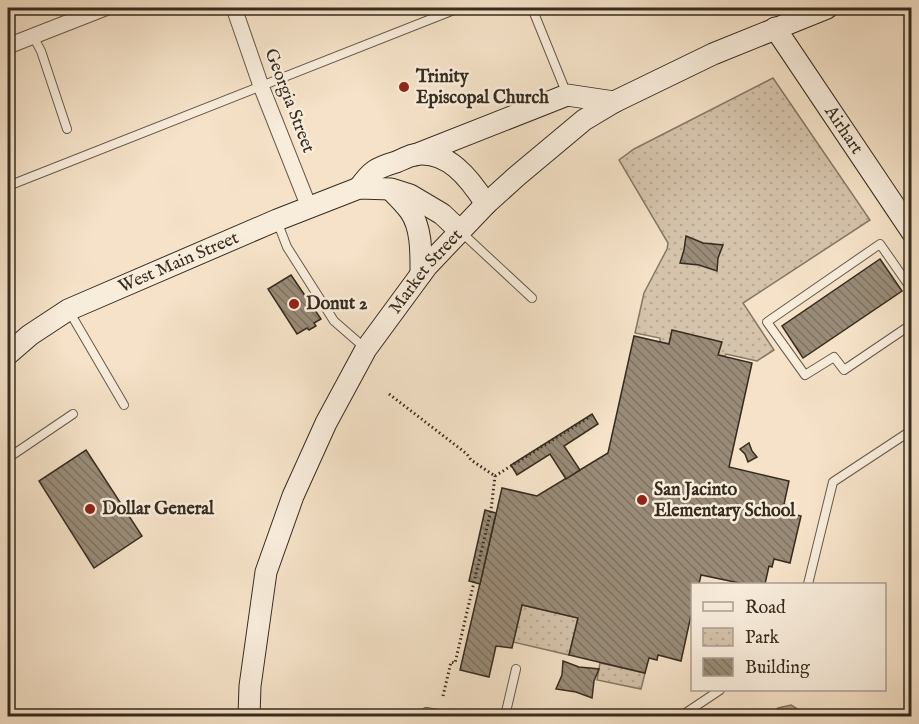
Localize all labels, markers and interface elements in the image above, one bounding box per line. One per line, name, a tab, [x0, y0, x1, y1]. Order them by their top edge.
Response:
street label: Georgia Street	[259, 46, 319, 156]
place label: Trinity Episcopal Church	[415, 66, 549, 110]
marker: Trinity Episcopal Church	[397, 80, 411, 94]
street label: Airhart	[818, 101, 868, 159]
street label: Market Street	[384, 224, 468, 319]
street label: West Main Street	[115, 226, 242, 298]
place label: Donut 2	[306, 293, 368, 316]
marker: Donut 2	[287, 297, 301, 311]
place label: San Jacinto Elementary School	[654, 479, 796, 523]
marker: San Jacinto Elementary School	[635, 493, 649, 507]
place label: Dollar General	[102, 498, 215, 521]
marker: Dollar General	[83, 502, 97, 516]
legend	[691, 583, 886, 691]
text: Road	[745, 597, 786, 620]
text: Park	[745, 627, 780, 650]
text: Building	[745, 657, 810, 680]

